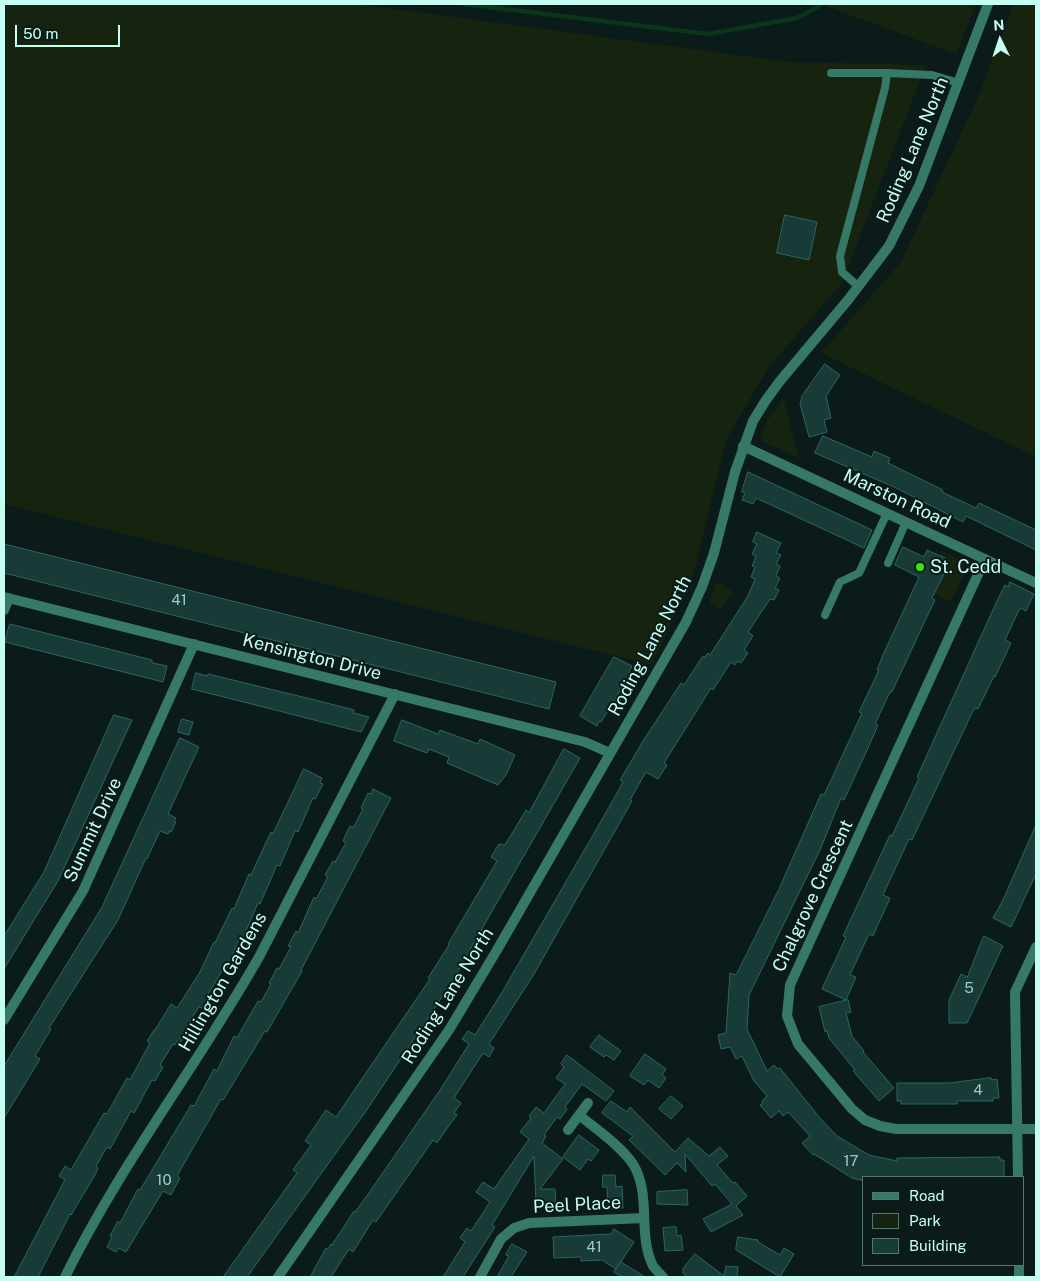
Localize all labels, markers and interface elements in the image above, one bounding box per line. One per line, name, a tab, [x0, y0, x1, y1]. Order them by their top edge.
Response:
scale bar	[18, 15, 122, 47]
north arrow	[975, 15, 1025, 65]
text: N	[993, 17, 1005, 33]
text: 50 m	[23, 25, 58, 42]
street label: Roding Lane North	[873, 74, 953, 226]
street label: Marston Road	[840, 465, 954, 533]
place label: St. Cedd	[930, 556, 1001, 578]
marker: St. Cedd	[914, 561, 926, 573]
street label: Roding Lane North	[604, 572, 696, 720]
house number: 41	[171, 591, 187, 609]
street label: Kensington Drive	[240, 629, 384, 685]
street label: Summit Drive	[59, 774, 127, 886]
street label: Chalgrove Crescent	[768, 816, 858, 976]
street label: Hillington Gardens	[174, 909, 272, 1055]
street label: Roding Lane North	[397, 924, 499, 1068]
house number: 5	[964, 979, 974, 997]
house number: 4	[973, 1081, 983, 1099]
house number: 17	[843, 1152, 859, 1170]
house number: 10	[156, 1171, 172, 1189]
legend	[862, 1176, 1025, 1266]
text: Road	[909, 1187, 945, 1204]
street label: Peel Place	[532, 1192, 622, 1218]
text: Park	[909, 1212, 941, 1229]
text: Building	[909, 1237, 967, 1254]
house number: 41	[586, 1238, 602, 1256]

